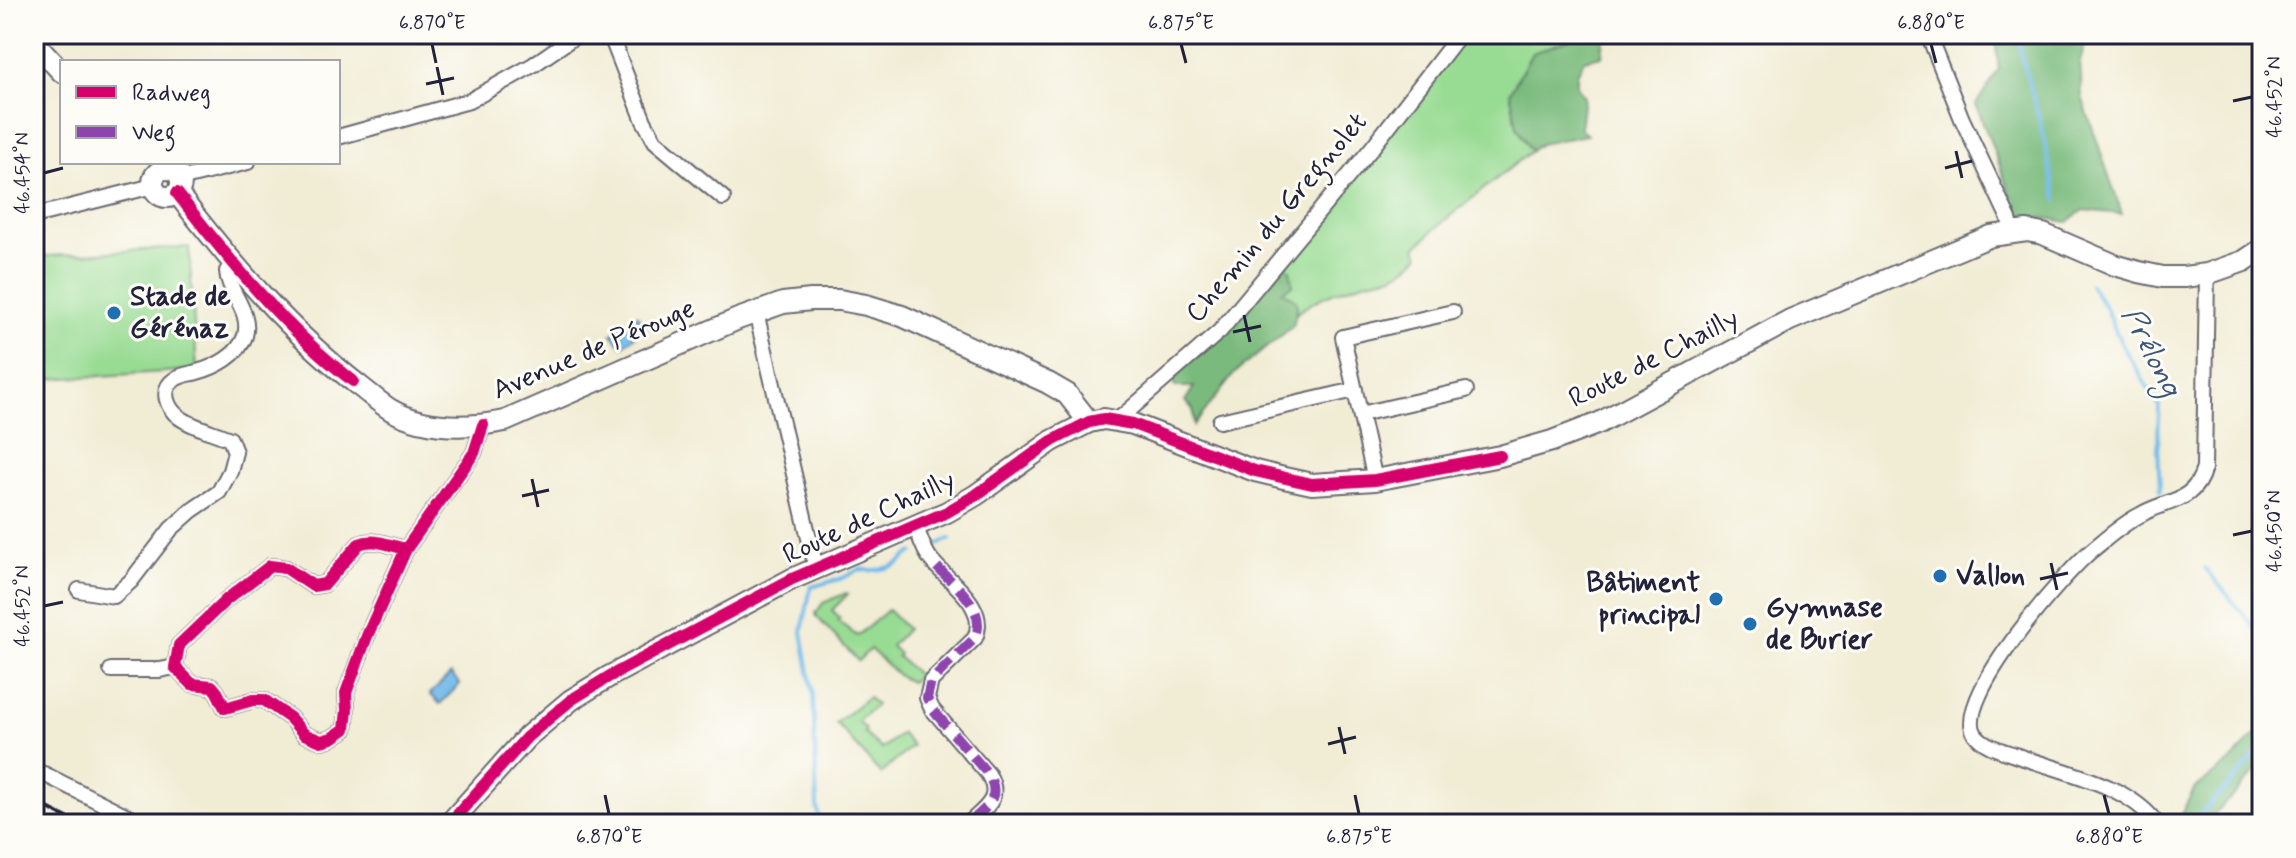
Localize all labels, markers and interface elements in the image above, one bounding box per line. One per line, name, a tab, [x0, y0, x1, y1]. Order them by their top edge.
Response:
text: 6.870°E	[399, 10, 465, 37]
text: 6.875°E	[1148, 10, 1214, 37]
text: 6.880°E	[1897, 10, 1965, 37]
text: 46.452°N	[2262, 56, 2289, 138]
legend	[60, 60, 340, 164]
text: Radweg	[132, 78, 211, 109]
street label: Chemin du Gregnolet	[1178, 105, 1378, 333]
text: Weg	[132, 118, 176, 152]
text: 46.454°N	[10, 132, 37, 214]
place label: Stade de Gérénaz	[130, 279, 231, 348]
street label: Avenue de Pérouge	[487, 291, 701, 409]
street label: Route de Chailly	[1563, 300, 1745, 418]
water label: Prélong	[2109, 301, 2191, 406]
marker: Stade de Gérénaz	[105, 304, 123, 322]
street label: Route de Chailly	[777, 462, 961, 574]
text: 46.450°N	[2262, 490, 2289, 572]
place label: Vallon	[1956, 558, 2025, 595]
text: 46.452°N	[10, 565, 37, 647]
place label: Bâtiment principal	[1586, 565, 1700, 634]
marker: Vallon	[1931, 567, 1949, 585]
marker: Bâtiment principal	[1707, 590, 1725, 608]
place label: Gymnase de Burier	[1766, 590, 1883, 659]
marker: Gymnase de Burier	[1741, 615, 1759, 633]
text: 6.870°E	[576, 824, 642, 851]
text: 6.875°E	[1326, 824, 1392, 851]
text: 6.880°E	[2075, 824, 2143, 851]

